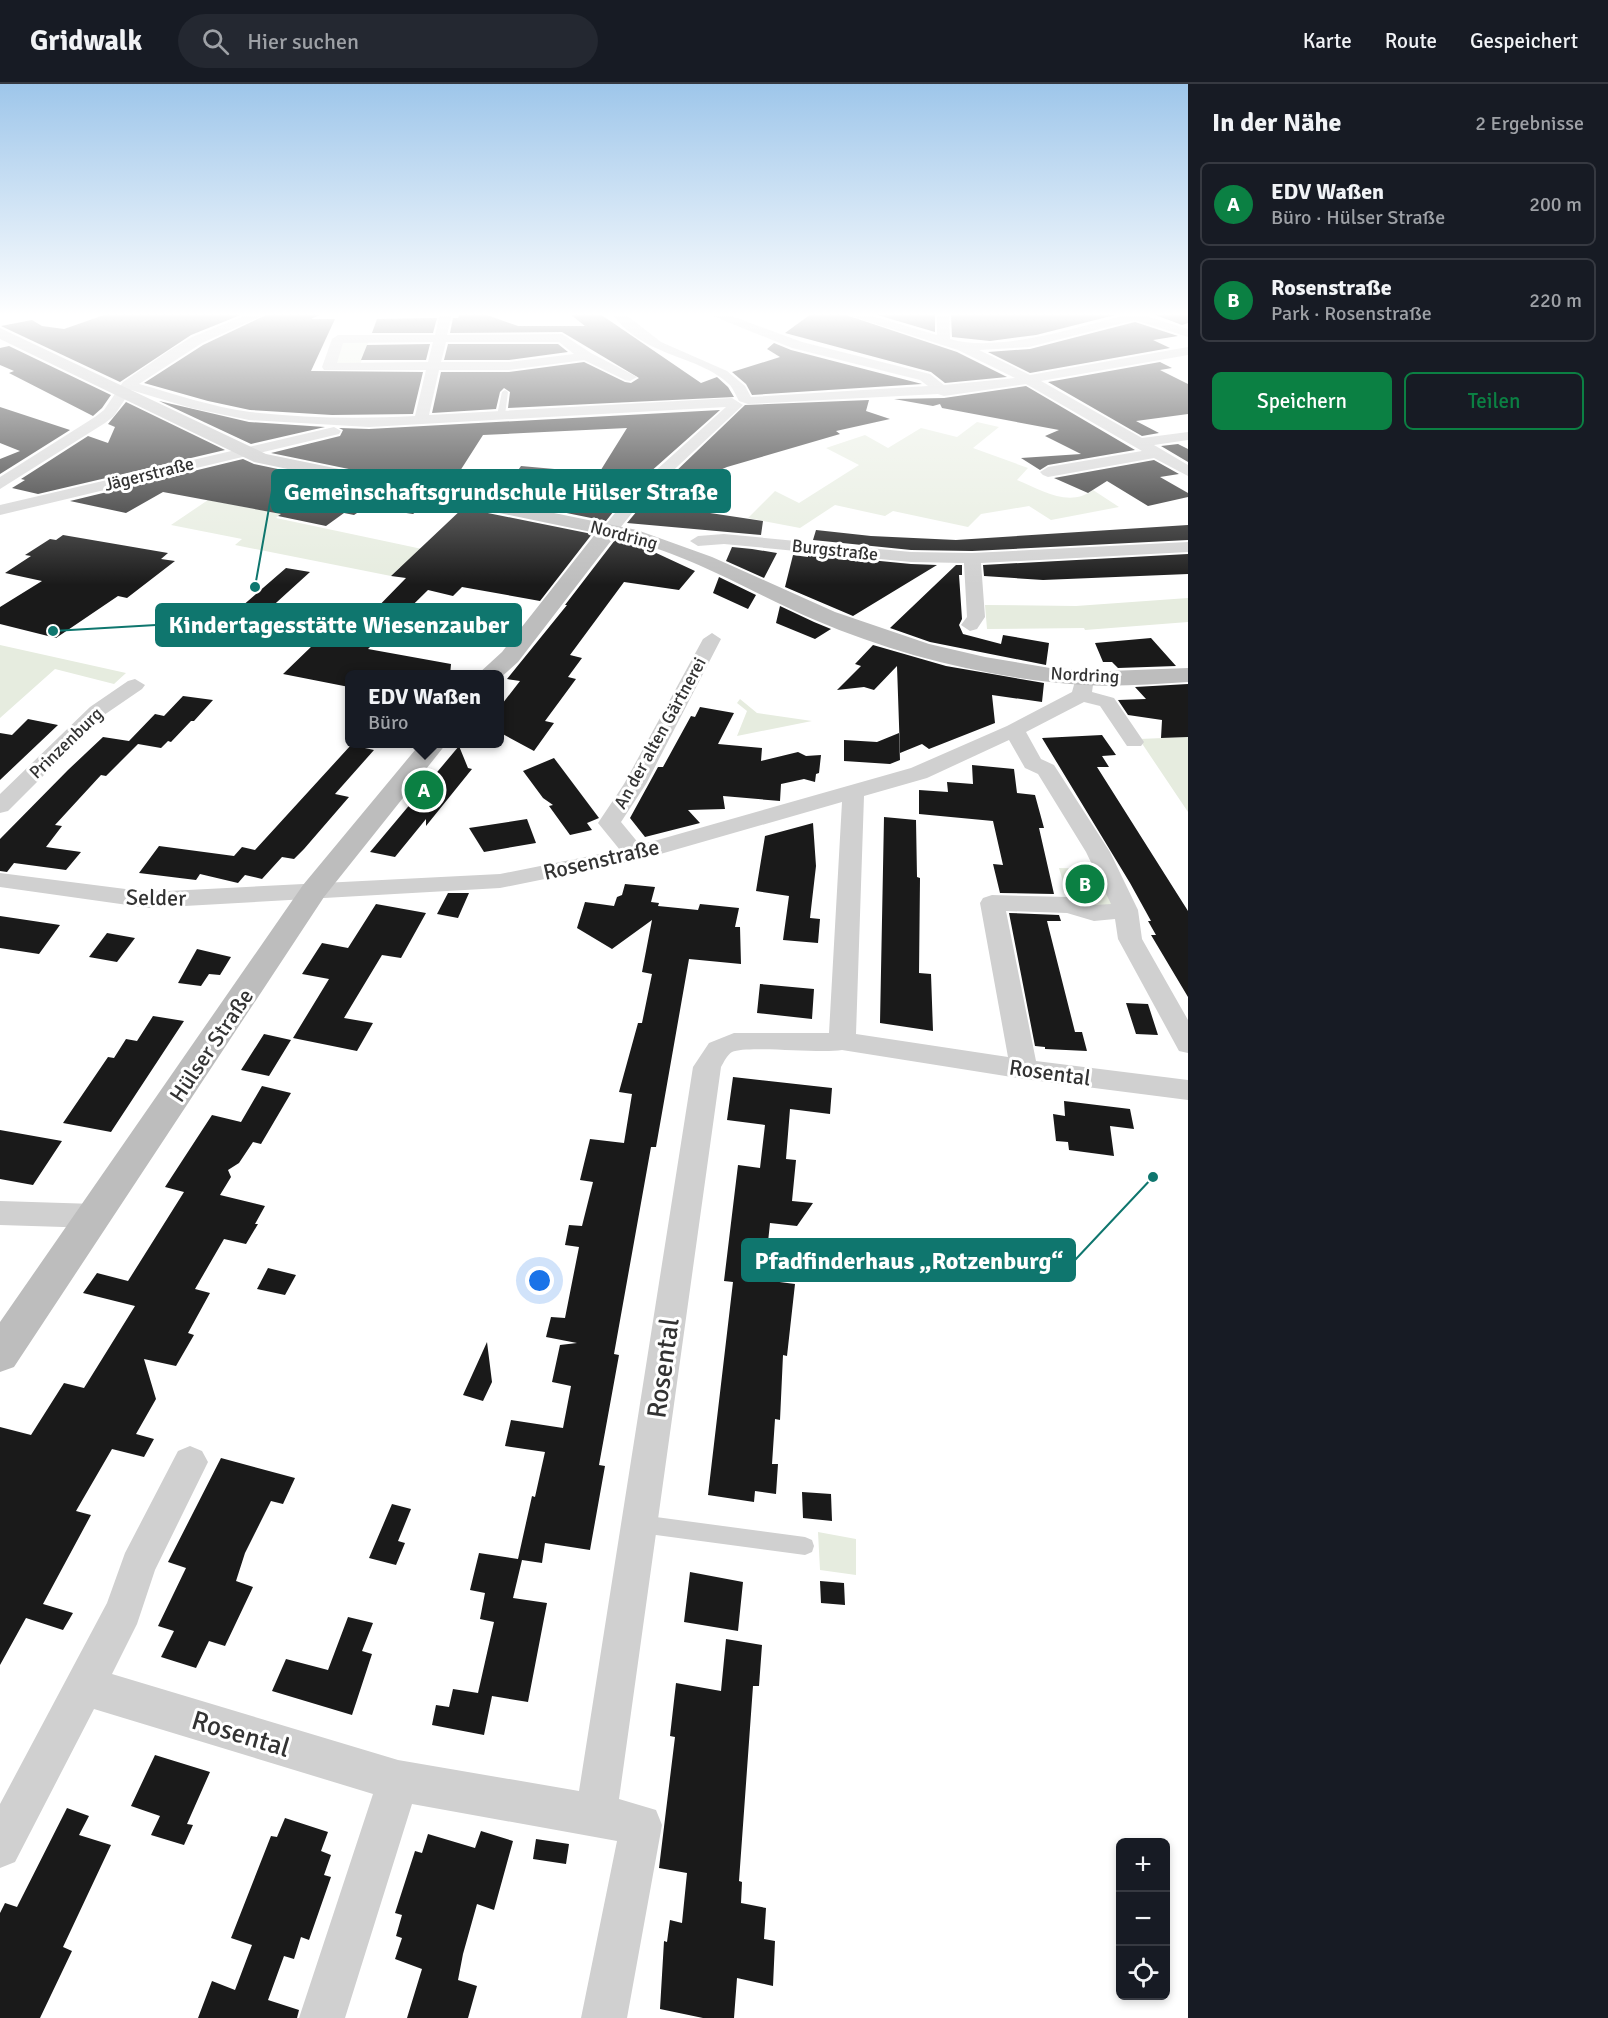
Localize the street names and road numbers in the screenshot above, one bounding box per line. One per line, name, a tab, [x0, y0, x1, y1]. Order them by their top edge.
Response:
street label: Jägerstraße	[102, 452, 196, 496]
street label: Nordring	[588, 515, 660, 555]
street label: Burgstraße	[791, 535, 879, 565]
street label: An der alten Gärtnerei	[609, 653, 711, 813]
street label: Nordring	[1050, 662, 1120, 688]
street label: Prinzenburg	[25, 703, 107, 783]
street label: Rosenstraße	[540, 833, 662, 886]
street label: Selder	[126, 883, 186, 912]
street label: Hülser Straße	[164, 984, 259, 1107]
street label: Rosental	[1007, 1053, 1093, 1092]
street label: Rosental	[640, 1316, 687, 1420]
street label: Rosental	[188, 1704, 294, 1765]

